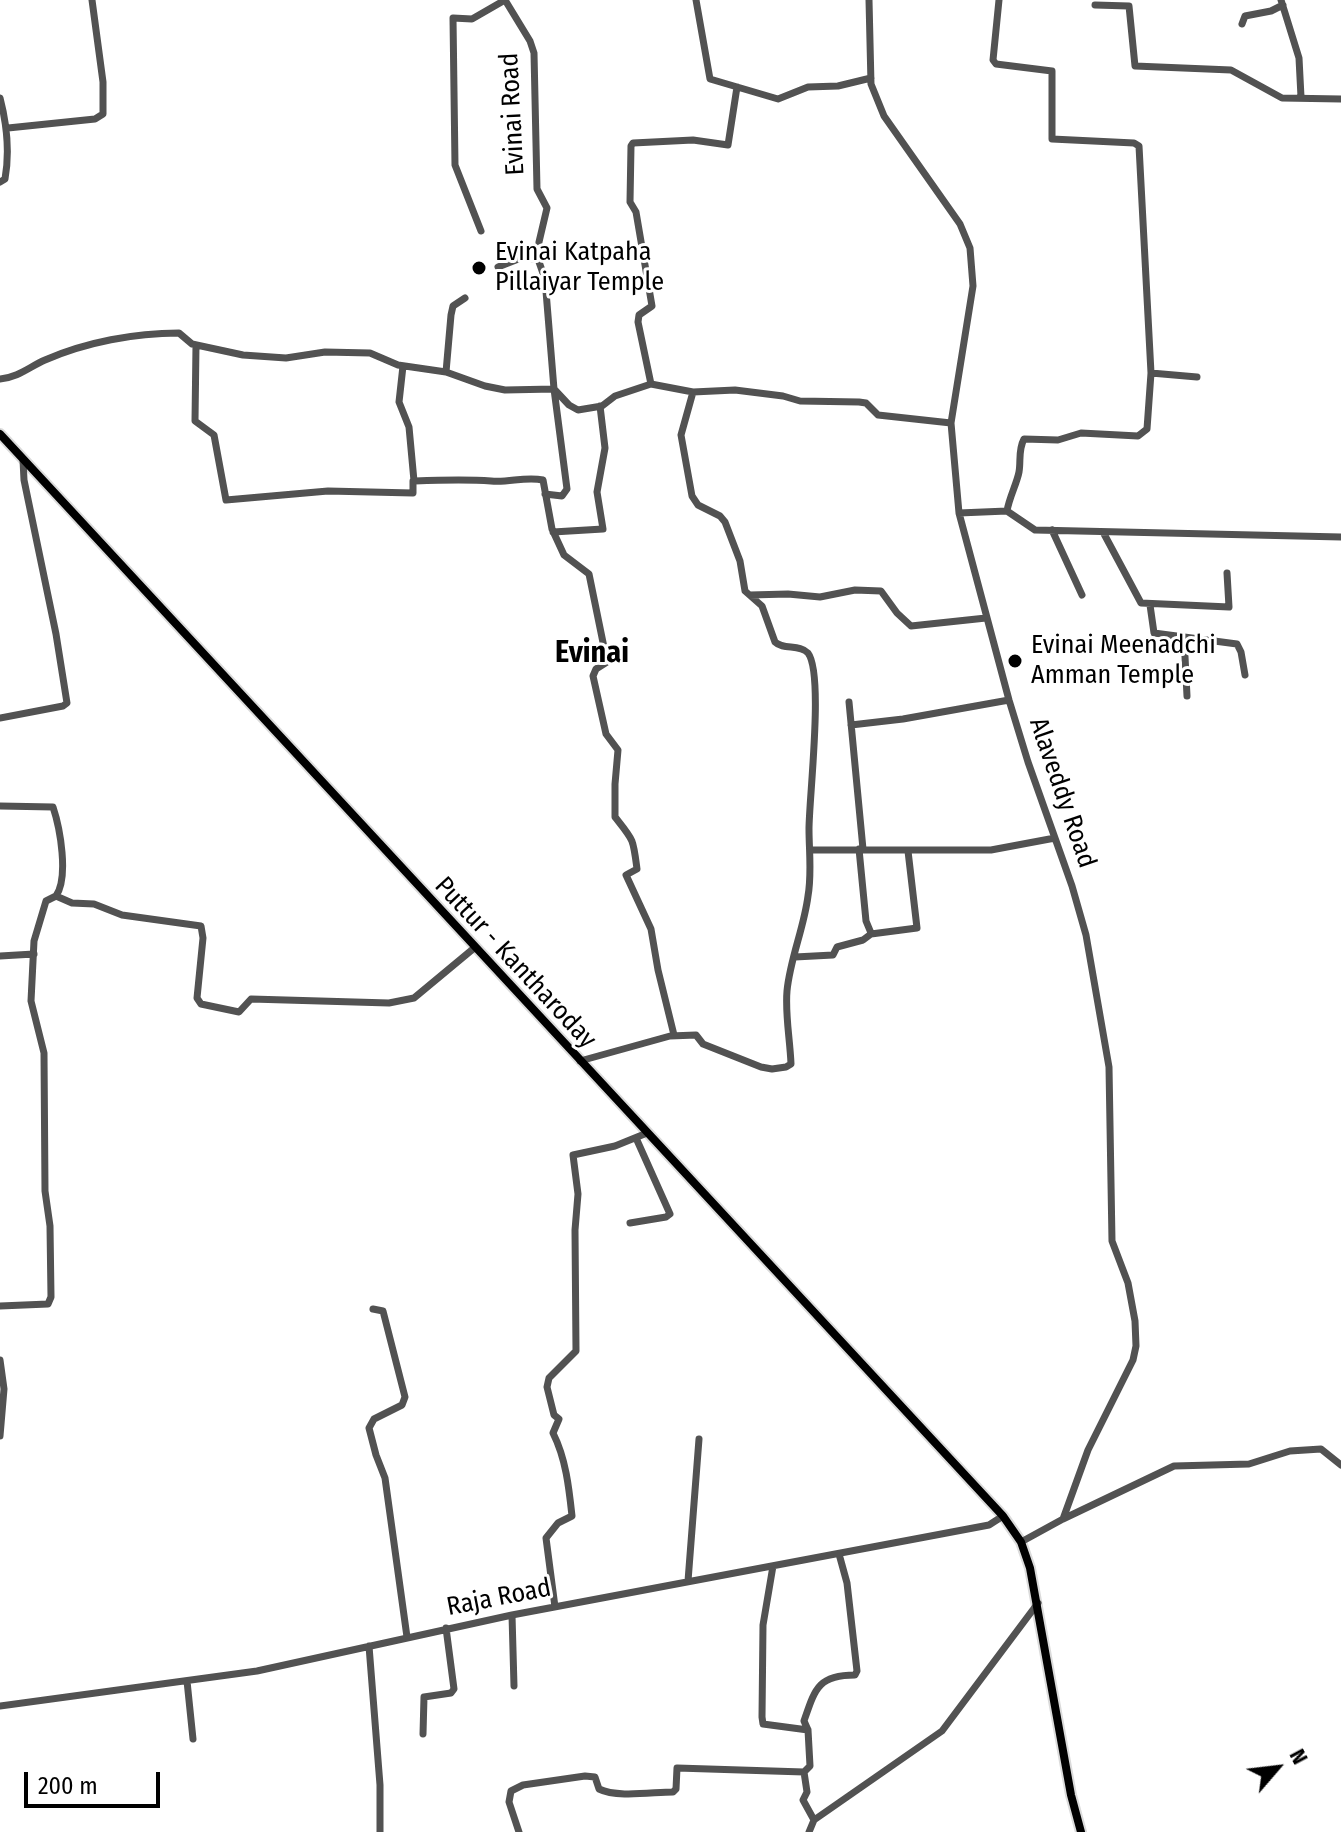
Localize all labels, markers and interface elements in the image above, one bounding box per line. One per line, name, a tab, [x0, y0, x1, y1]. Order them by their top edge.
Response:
street label: Evinai Road	[494, 52, 532, 176]
place label: Evinai Katpaha Pillaiyar Temple	[495, 237, 664, 298]
marker: Evinai Katpaha Pillaiyar Temple	[470, 259, 488, 277]
place label: Evinai Meenadchi Amman Temple	[1031, 630, 1216, 692]
district label: Evinai	[555, 636, 629, 672]
marker: Evinai Meenadchi Amman Temple	[1006, 652, 1024, 670]
street label: Alaveddy Road	[1022, 714, 1102, 872]
street label: Puttur - Kantharoday	[428, 871, 602, 1055]
street label: Raja Road	[444, 1573, 554, 1623]
north arrow	[1237, 1728, 1317, 1808]
text: N	[1284, 1744, 1314, 1769]
scale bar	[28, 1756, 164, 1806]
text: 200 m	[38, 1772, 98, 1800]

